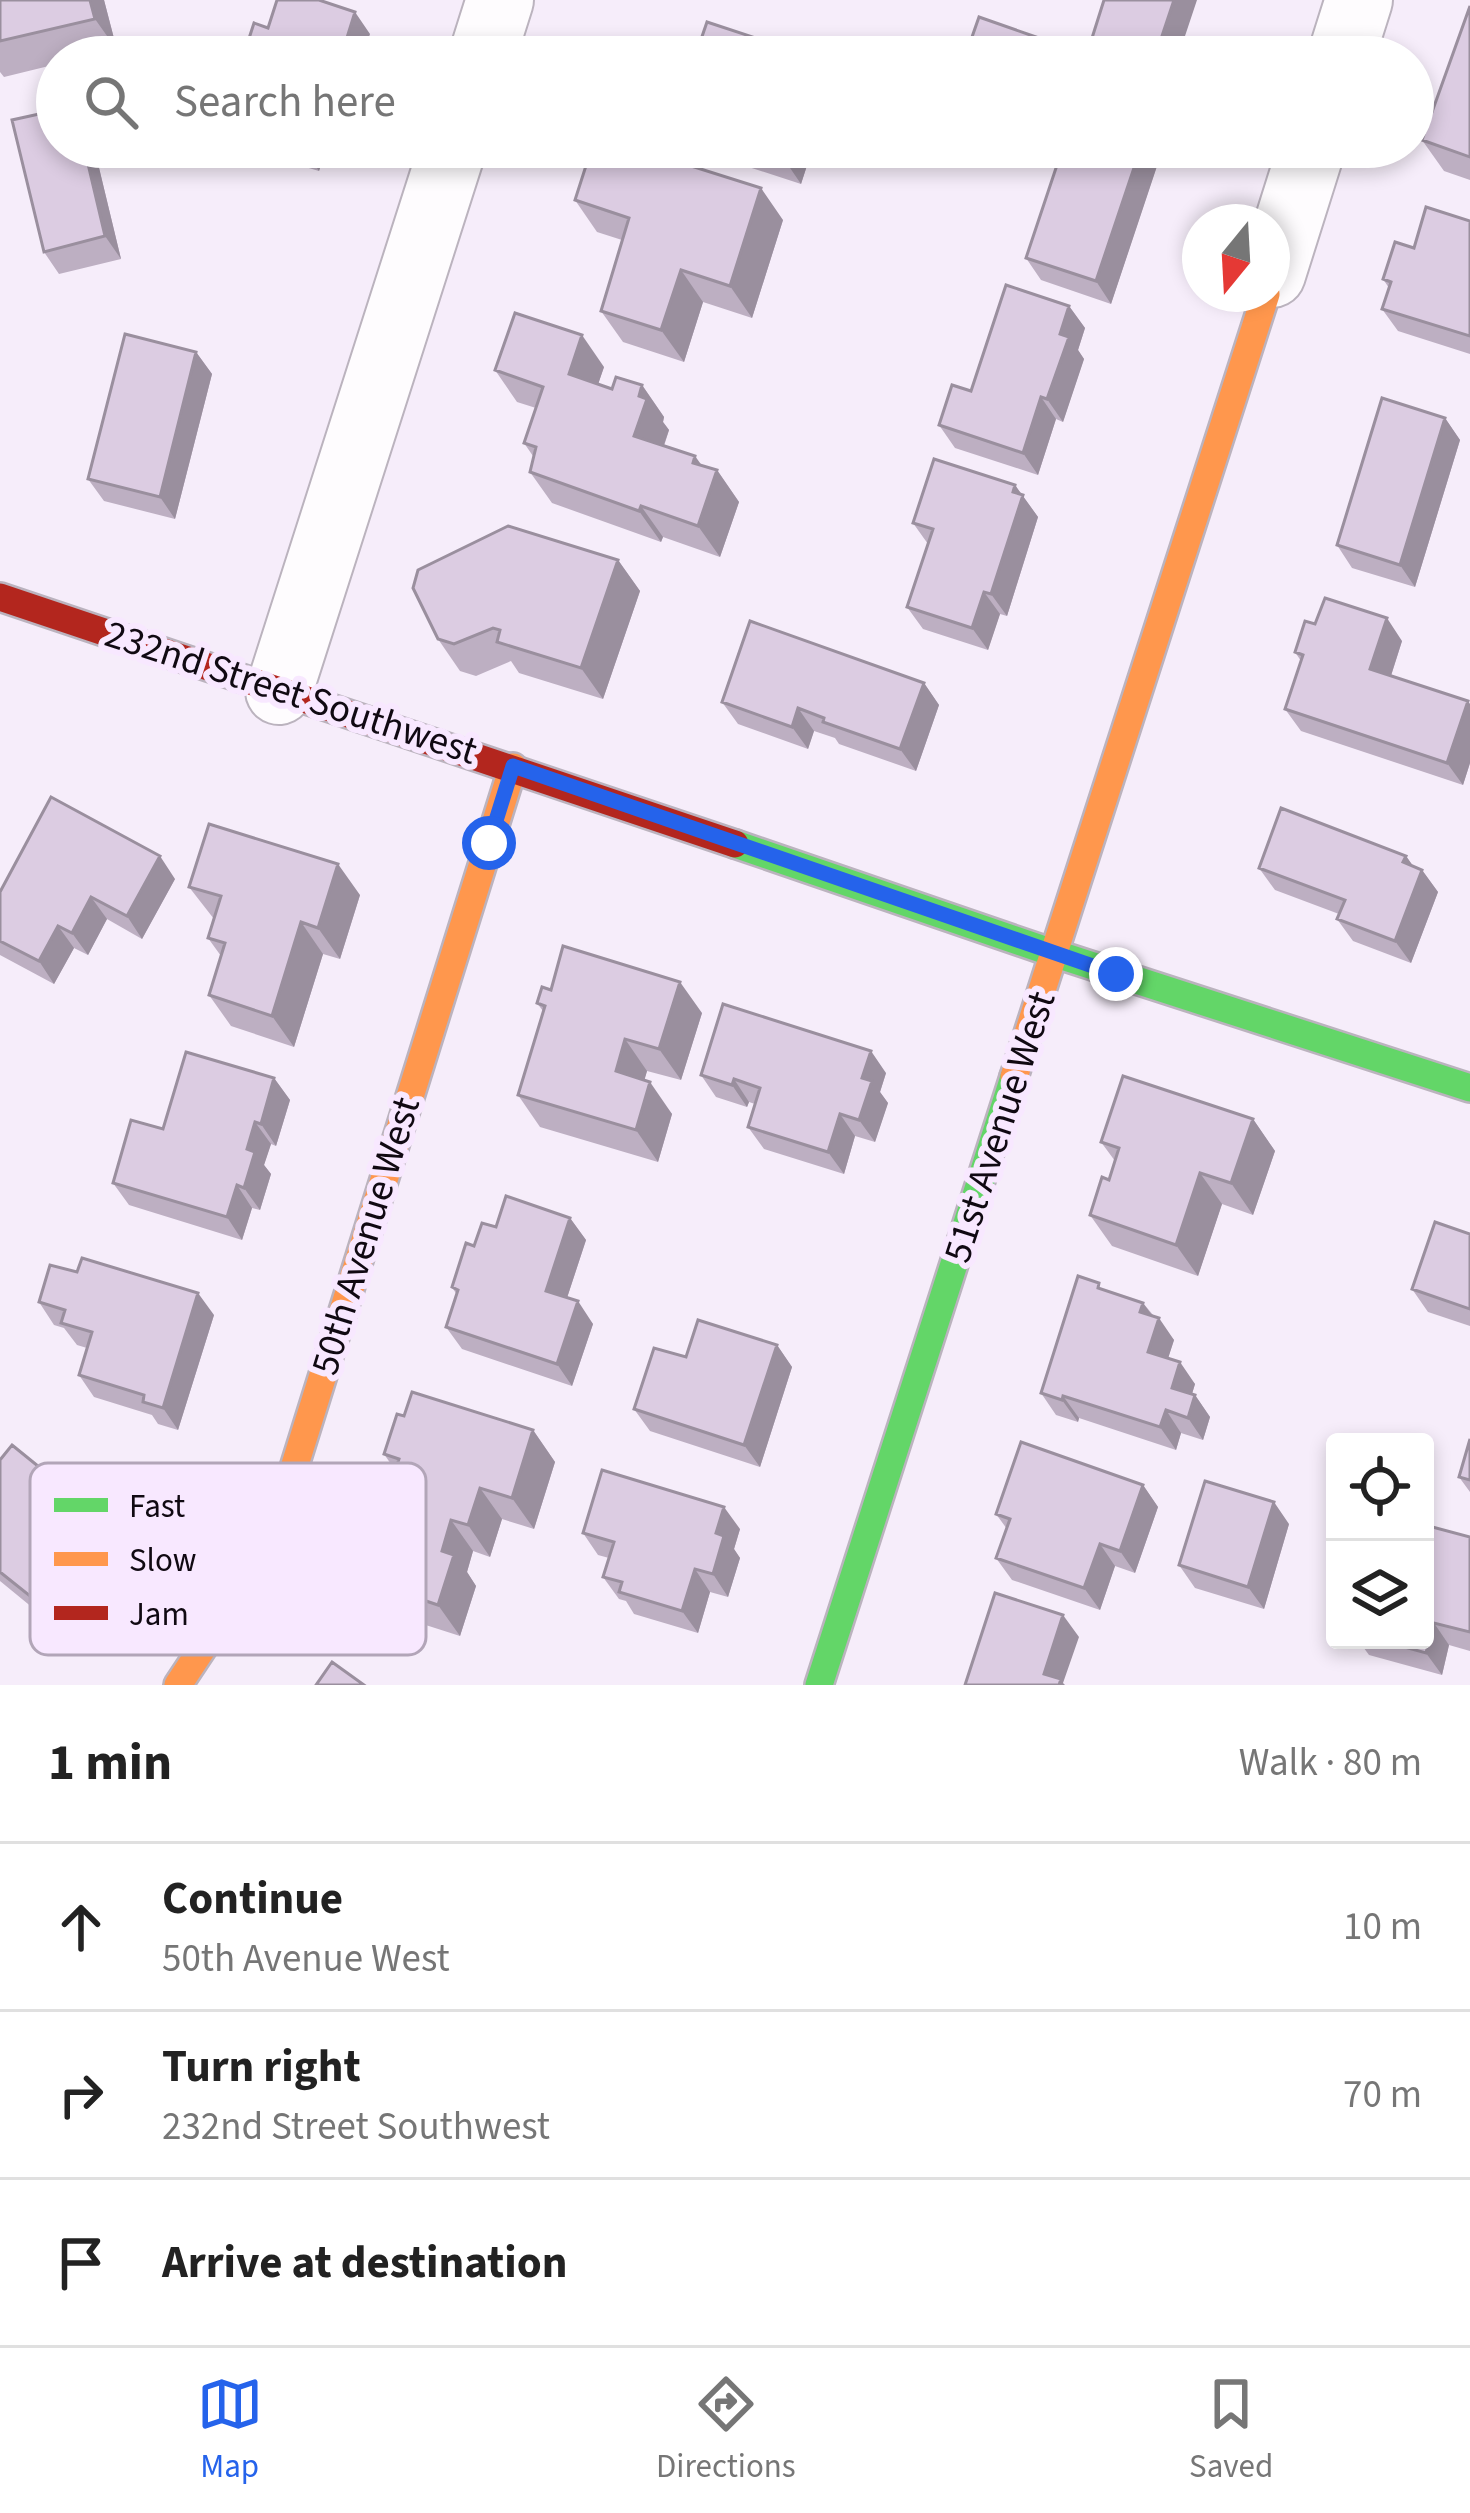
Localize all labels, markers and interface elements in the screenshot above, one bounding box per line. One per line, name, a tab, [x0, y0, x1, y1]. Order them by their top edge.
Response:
search box	[36, 36, 1434, 168]
icon: search	[78, 69, 144, 135]
text: Search here	[174, 70, 396, 134]
north arrow	[1182, 204, 1290, 312]
street label: 232nd Street Southwest	[98, 606, 484, 780]
route start	[462, 816, 516, 870]
route end	[1089, 947, 1143, 1001]
street label: 51st Avenue West	[930, 984, 1070, 1270]
street label: 50th Avenue West	[297, 1090, 435, 1382]
map controls	[1326, 1433, 1434, 1649]
button: locate	[1326, 1433, 1434, 1541]
legend	[30, 1463, 426, 1655]
text: Fast	[129, 1483, 185, 1530]
text: Slow	[129, 1537, 197, 1584]
button: layers	[1326, 1541, 1434, 1649]
text: Jam	[129, 1591, 189, 1638]
text: 1 min	[48, 1727, 172, 1799]
text: Walk · 80 m	[1239, 1735, 1422, 1791]
text: Continue	[162, 1867, 343, 1931]
icon: ahead	[48, 1894, 114, 1960]
text: 10 m	[1343, 1899, 1422, 1955]
text: 50th Avenue West	[162, 1931, 450, 1987]
text: Turn right	[162, 2035, 361, 2099]
icon: right	[48, 2062, 114, 2128]
text: 70 m	[1343, 2067, 1422, 2123]
text: 232nd Street Southwest	[162, 2099, 550, 2155]
icon: arrive	[48, 2230, 114, 2296]
text: Arrive at destination	[162, 2231, 567, 2295]
tab: Map	[197, 2371, 263, 2490]
tab: Directions	[656, 2371, 796, 2490]
tab: Saved	[1189, 2371, 1273, 2490]

